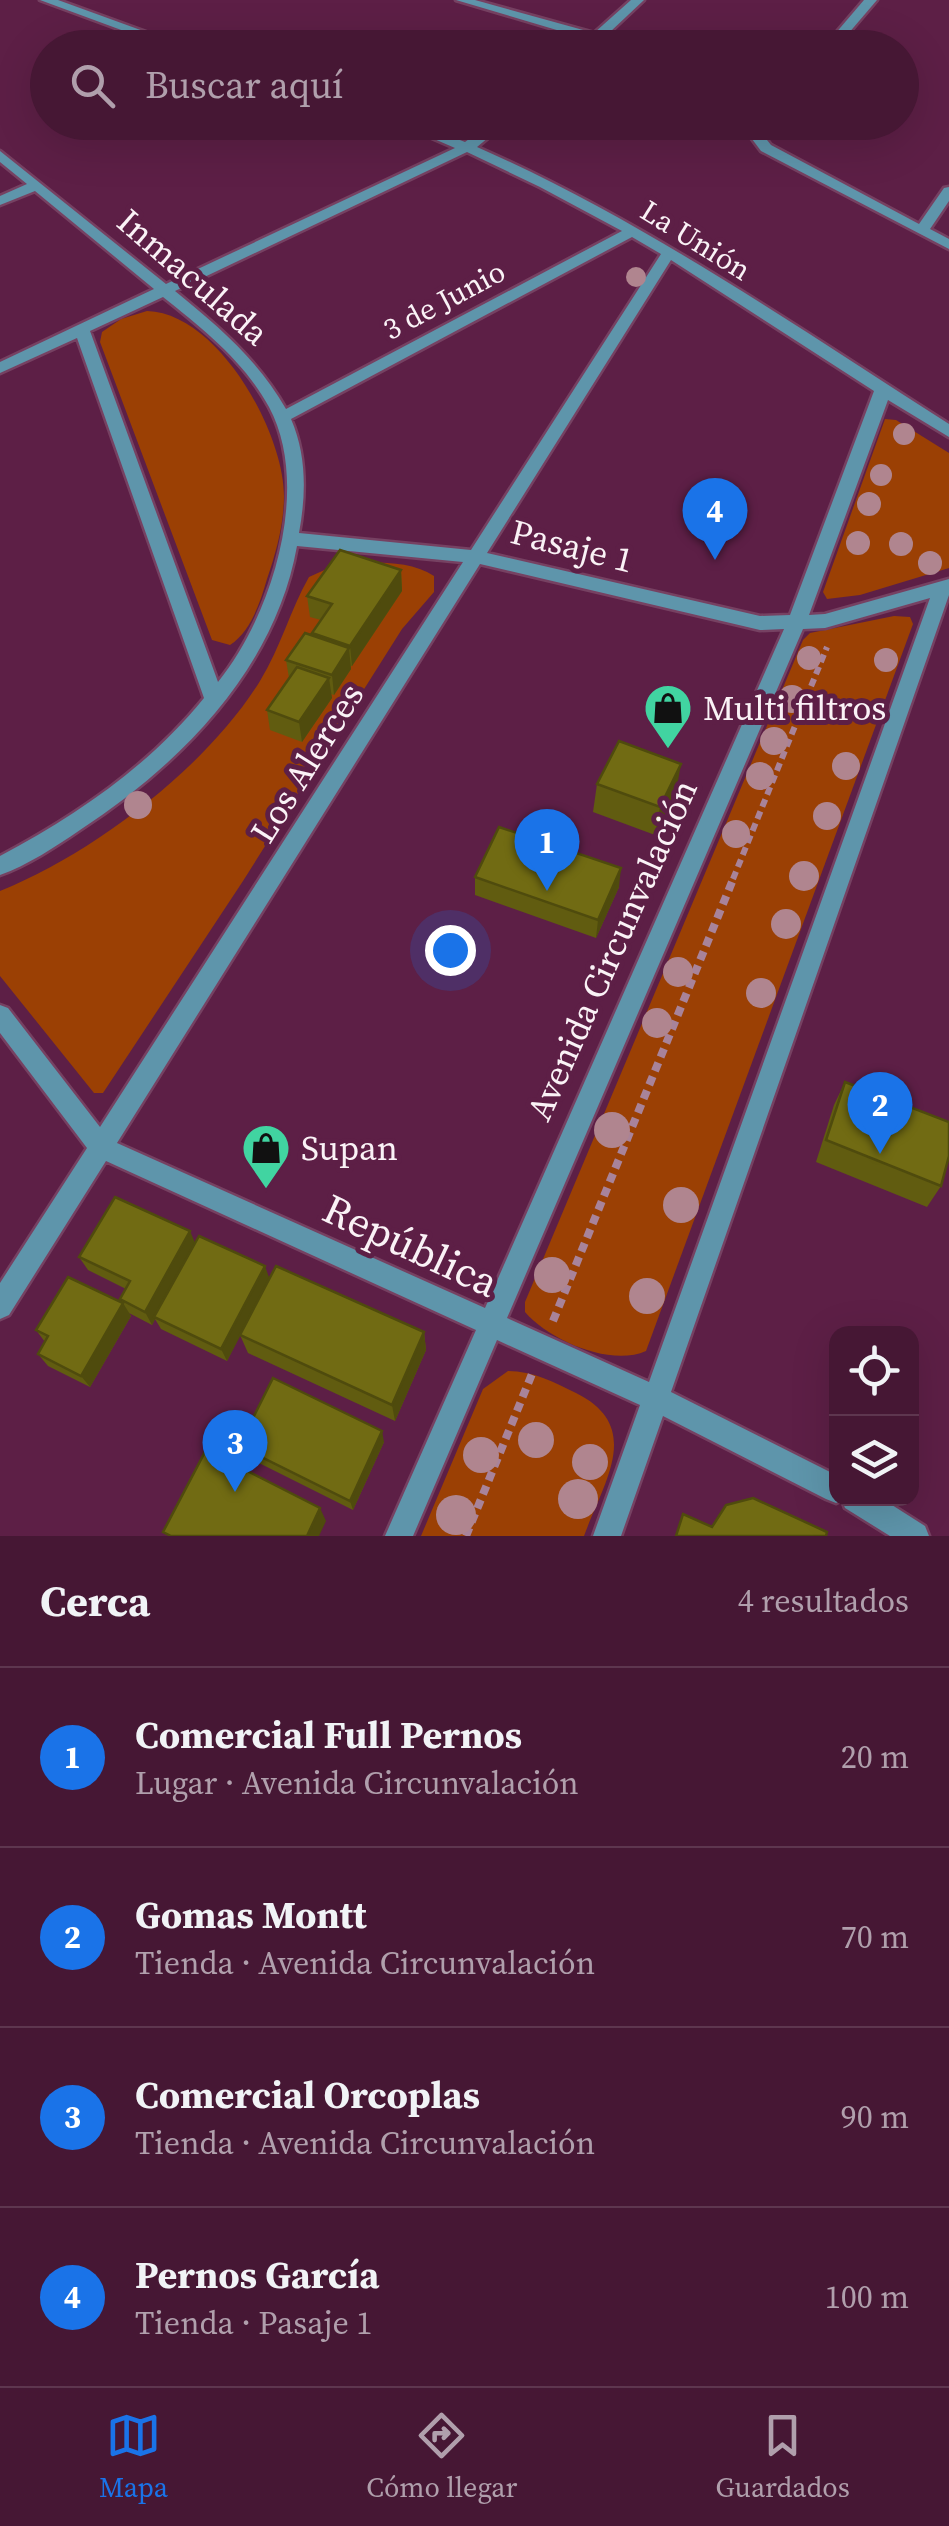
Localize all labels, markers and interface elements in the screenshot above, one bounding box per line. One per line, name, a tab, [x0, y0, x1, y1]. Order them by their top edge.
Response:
search box	[30, 30, 919, 140]
icon: search	[65, 58, 120, 113]
text: Buscar aquí	[145, 59, 343, 111]
street label: La Unión	[633, 190, 759, 290]
street label: Inmaculada	[107, 198, 279, 356]
street label: 3 de Junio	[376, 251, 512, 349]
pin: 4	[682, 478, 748, 560]
street label: Pasaje 1	[506, 508, 638, 584]
street label: Los Alerces	[239, 674, 375, 852]
shop icon: Multi filtros	[642, 682, 694, 750]
place label: Multi filtros	[703, 684, 887, 732]
street label: Avenida Circunvalación	[515, 772, 709, 1128]
pin: 1	[514, 808, 580, 891]
your location	[425, 925, 476, 976]
pin: 2	[848, 1072, 912, 1154]
shop icon: Supan	[240, 1122, 292, 1190]
place label: Supan	[301, 1124, 398, 1172]
street label: República	[314, 1179, 509, 1311]
map controls	[829, 1326, 919, 1506]
button: locate	[829, 1326, 919, 1416]
pin: 3	[202, 1410, 268, 1492]
button: layers	[829, 1416, 919, 1506]
text: Cerca	[40, 1572, 150, 1630]
text: 4 resultados	[738, 1579, 909, 1623]
text: Comercial Full Pernos	[135, 1709, 522, 1761]
text: 1	[64, 1735, 81, 1779]
text: 20 m	[841, 1735, 909, 1779]
text: Lugar · Avenida Circunvalación	[135, 1761, 579, 1805]
text: Gomas Montt	[135, 1889, 367, 1941]
text: 2	[64, 1915, 81, 1959]
text: 70 m	[841, 1915, 909, 1959]
text: Tienda · Avenida Circunvalación	[135, 1941, 595, 1985]
text: Comercial Orcoplas	[135, 2069, 480, 2121]
text: 3	[64, 2095, 81, 2139]
text: 90 m	[841, 2095, 909, 2139]
text: Tienda · Avenida Circunvalación	[135, 2121, 595, 2165]
text: Pernos García	[135, 2249, 379, 2301]
text: 4	[64, 2275, 81, 2319]
text: 100 m	[825, 2275, 909, 2319]
text: Tienda · Pasaje 1	[135, 2301, 372, 2345]
tab: Mapa	[99, 2408, 168, 2506]
tab: Cómo llegar	[366, 2408, 517, 2506]
tab: Guardados	[716, 2408, 850, 2506]

